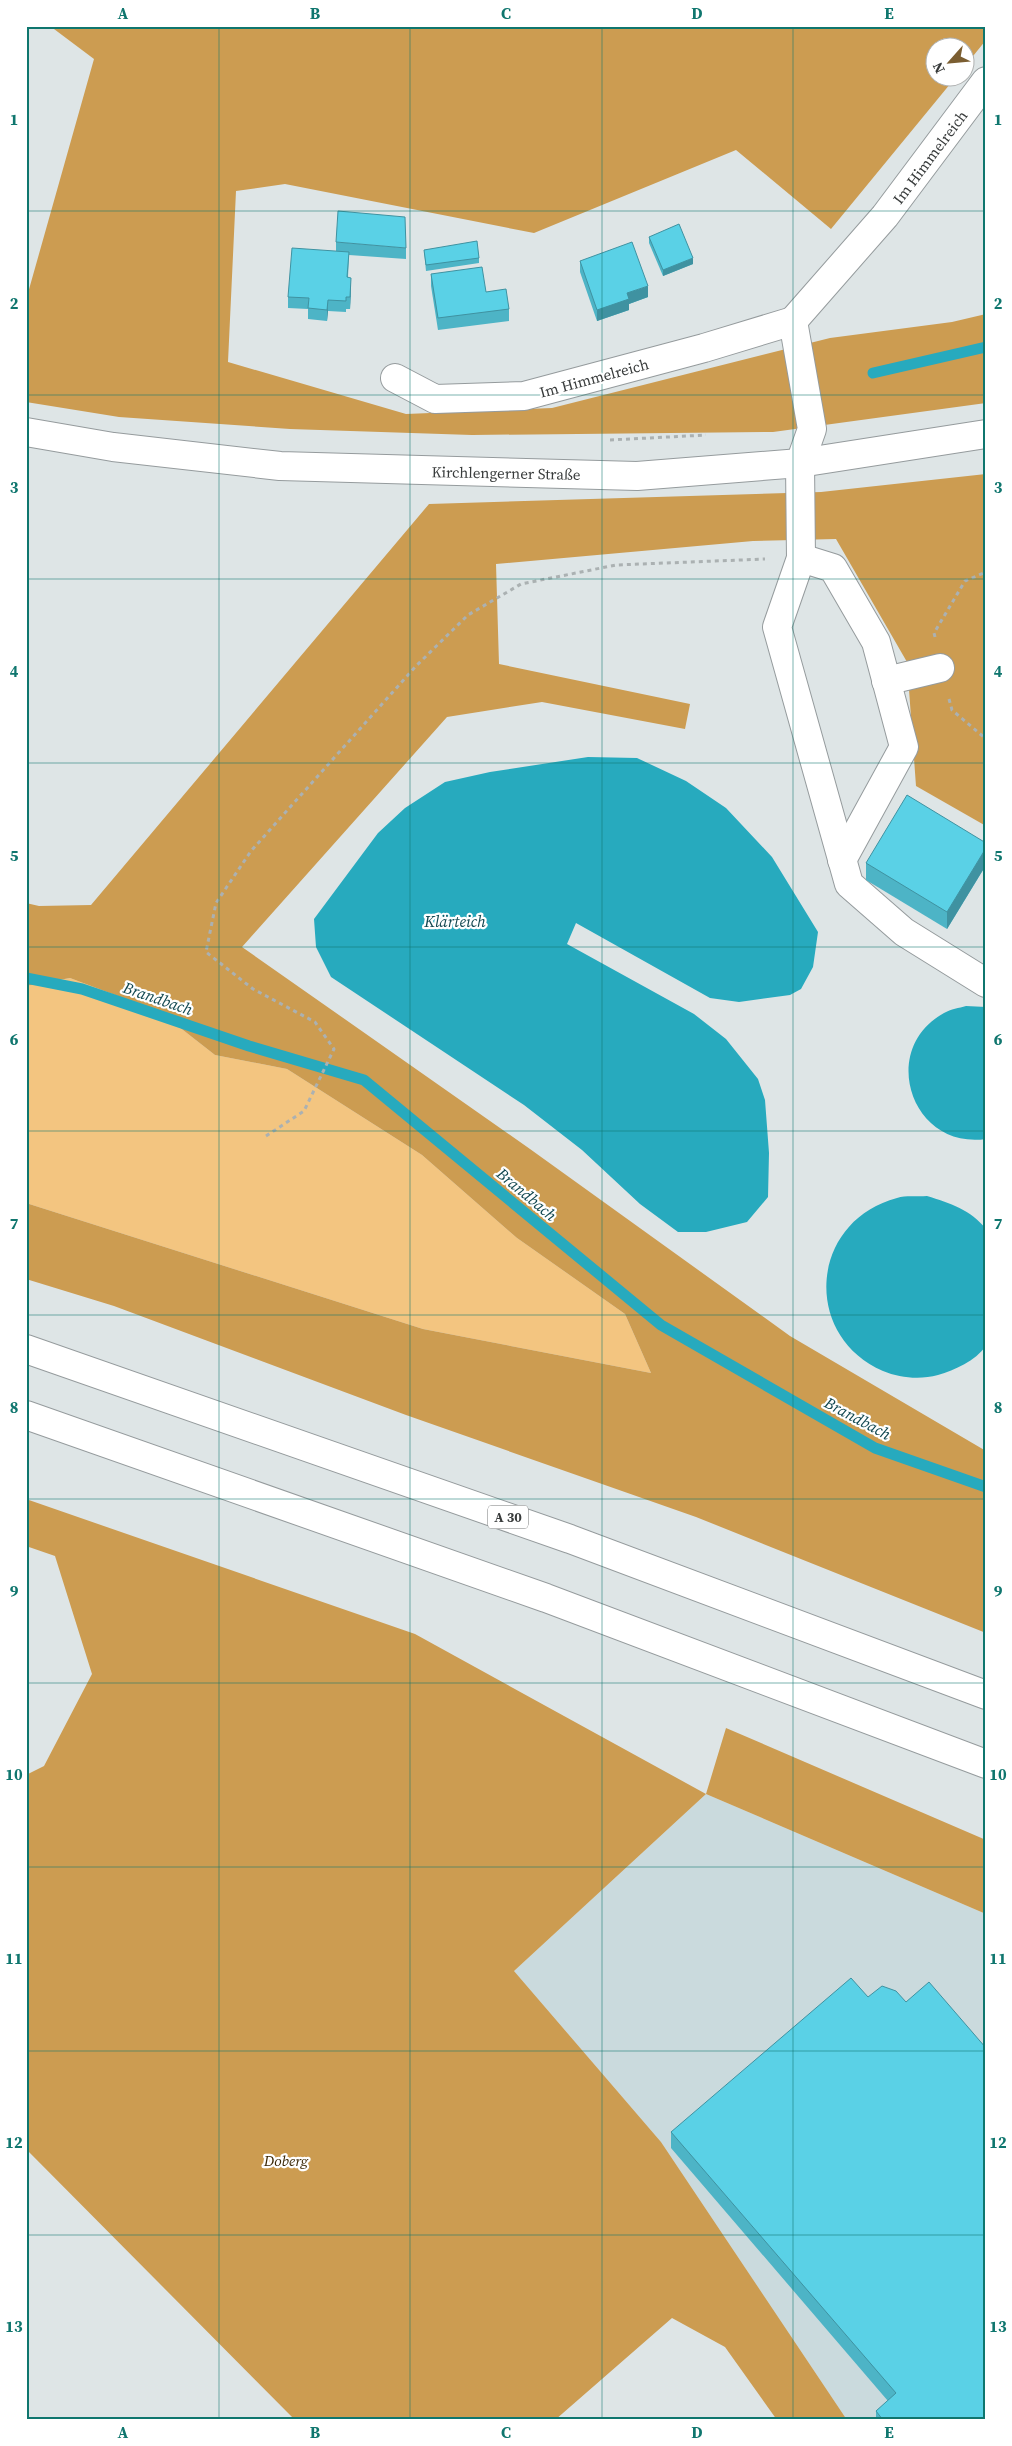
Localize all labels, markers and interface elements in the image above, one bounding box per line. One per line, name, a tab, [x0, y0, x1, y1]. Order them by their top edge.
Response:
text: A	[118, 2, 129, 24]
text: B	[310, 2, 321, 24]
text: C	[501, 2, 511, 24]
text: D	[691, 2, 703, 24]
text: E	[884, 2, 894, 24]
north arrow	[924, 38, 974, 88]
text: N	[927, 59, 950, 77]
street label: Im Himmelreich	[888, 106, 972, 208]
text: 1	[10, 108, 18, 130]
text: 1	[994, 108, 1002, 130]
text: 2	[10, 292, 19, 314]
text: 2	[994, 292, 1003, 314]
street label: Im Himmelreich	[537, 353, 651, 403]
street label: Kirchlengerner Straße	[431, 461, 581, 485]
text: 3	[10, 476, 19, 498]
text: 3	[994, 476, 1003, 498]
text: 4	[10, 660, 19, 682]
text: 4	[994, 660, 1003, 682]
text: 5	[10, 844, 19, 866]
text: 5	[994, 844, 1003, 866]
water label: Klärteich	[423, 910, 486, 932]
water label: Brandbach	[119, 976, 196, 1020]
text: 6	[10, 1028, 19, 1050]
text: 6	[994, 1028, 1003, 1050]
water label: Brandbach	[492, 1162, 562, 1226]
text: 7	[10, 1212, 19, 1234]
text: 7	[994, 1212, 1003, 1234]
water label: Brandbach	[820, 1391, 895, 1445]
text: 8	[10, 1396, 18, 1418]
text: 8	[994, 1396, 1002, 1418]
road number: A 30	[488, 1505, 528, 1528]
text: 9	[10, 1580, 19, 1602]
text: 9	[994, 1580, 1003, 1602]
text: 10	[5, 1763, 23, 1785]
text: 10	[989, 1763, 1007, 1785]
text: 11	[5, 1947, 23, 1969]
text: 11	[989, 1947, 1007, 1969]
text: 12	[5, 2131, 23, 2153]
text: 12	[989, 2131, 1007, 2153]
park label: Doberg	[263, 2150, 309, 2171]
text: 13	[5, 2315, 23, 2337]
text: 13	[989, 2315, 1007, 2337]
text: A	[118, 2421, 129, 2443]
text: B	[310, 2421, 321, 2443]
text: C	[501, 2421, 511, 2443]
text: D	[691, 2421, 703, 2443]
text: E	[884, 2421, 894, 2443]

